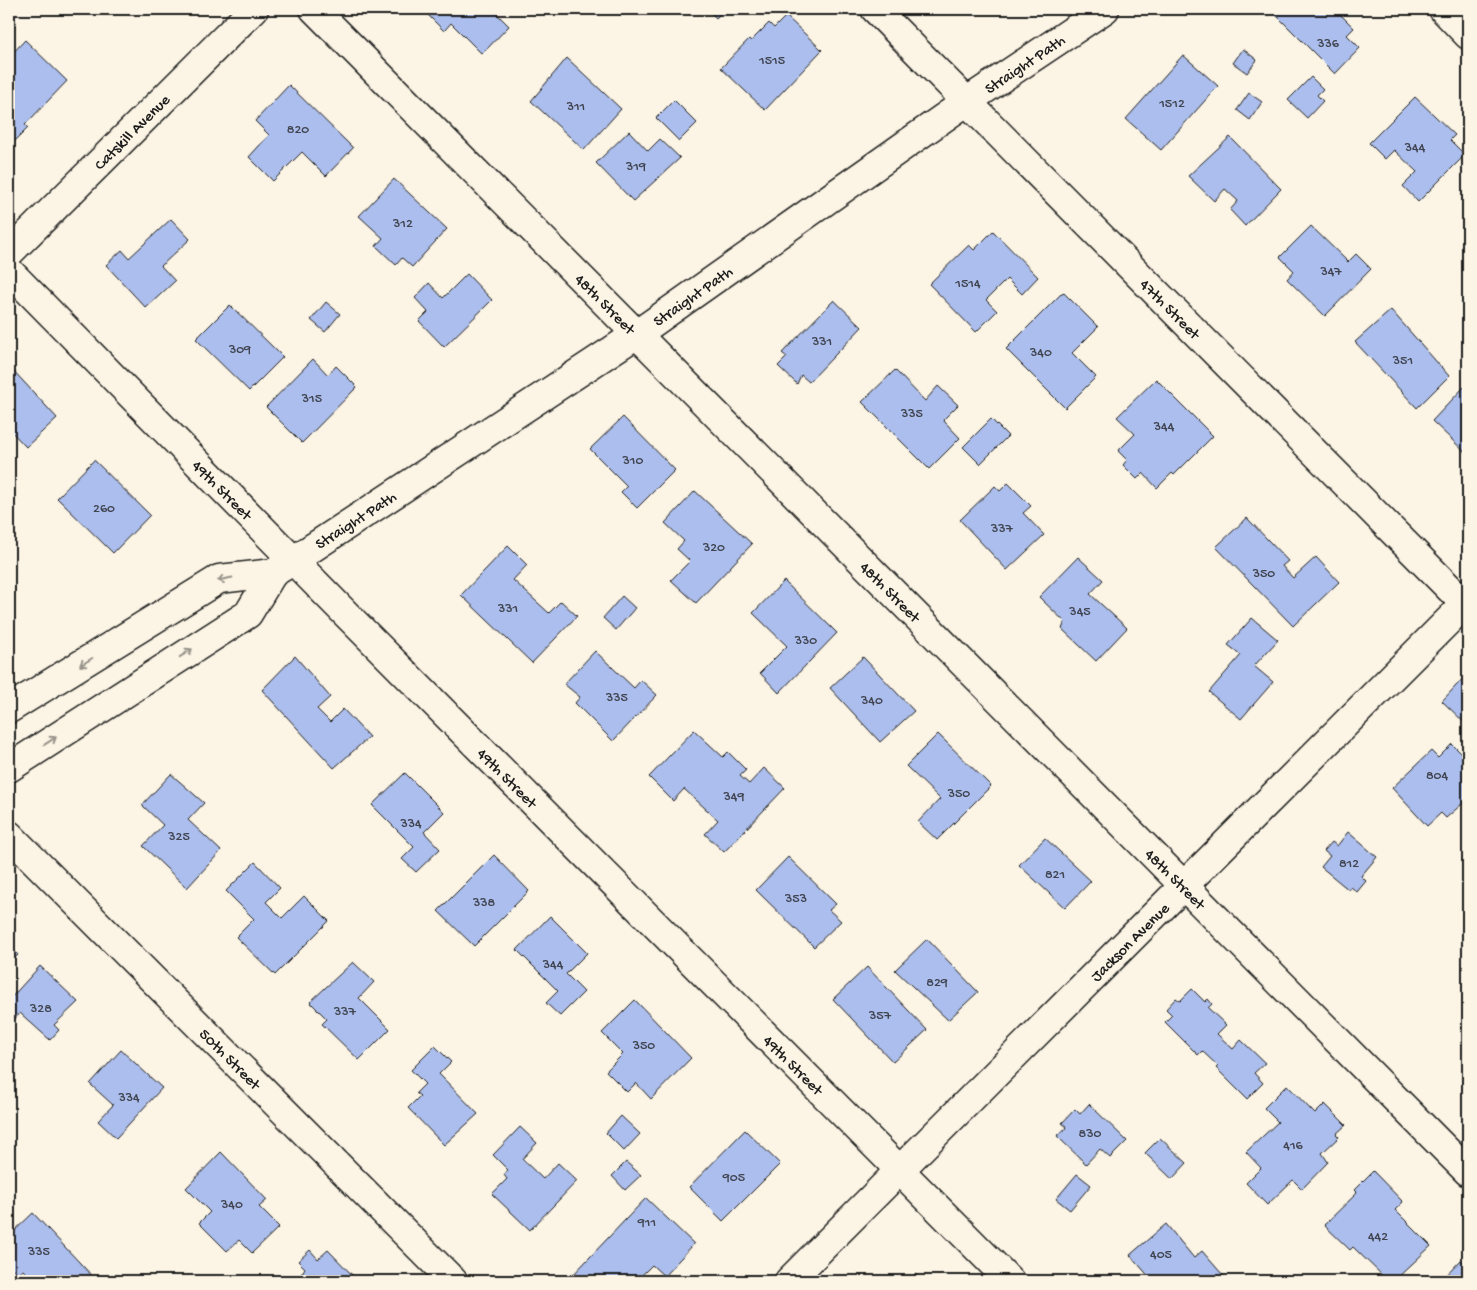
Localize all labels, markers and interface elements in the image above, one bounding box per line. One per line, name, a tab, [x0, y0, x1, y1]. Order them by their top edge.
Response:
street label: Straight Path	[982, 32, 1070, 100]
house number: 336	[1316, 36, 1340, 53]
house number: 1515	[758, 53, 785, 70]
street label: Catskill Avenue	[92, 91, 176, 175]
house number: 1512	[1158, 96, 1185, 113]
house number: 311	[566, 99, 585, 116]
house number: 820	[287, 122, 309, 139]
house number: 344	[1404, 140, 1426, 157]
house number: 319	[625, 159, 646, 176]
house number: 312	[392, 216, 413, 233]
street label: Straight Path	[651, 263, 738, 332]
house number: 347	[1319, 264, 1342, 281]
street label: 48th Street	[569, 271, 639, 341]
house number: 1514	[954, 276, 981, 293]
street label: 47th Street	[1134, 276, 1204, 346]
house number: 331	[811, 334, 832, 351]
house number: 309	[228, 342, 251, 359]
house number: 340	[1029, 345, 1052, 362]
house number: 351	[1392, 353, 1413, 370]
house number: 315	[301, 391, 322, 408]
house number: 335	[900, 406, 923, 423]
house number: 344	[1153, 419, 1175, 436]
house number: 310	[622, 453, 643, 470]
street label: 49th Street	[187, 457, 256, 527]
street label: Straight Path	[313, 488, 401, 555]
house number: 260	[93, 501, 115, 518]
house number: 337	[990, 521, 1014, 538]
house number: 320	[702, 540, 725, 557]
street label: 48th Street	[854, 559, 924, 629]
house number: 350	[1252, 566, 1275, 583]
one-way arrow	[218, 575, 234, 585]
house number: 331	[497, 601, 518, 618]
house number: 345	[1068, 604, 1091, 621]
house number: 330	[794, 633, 817, 650]
one-way arrow	[179, 648, 193, 658]
one-way arrow	[79, 657, 93, 667]
house number: 335	[605, 690, 628, 707]
house number: 340	[860, 693, 883, 710]
one-way arrow	[42, 736, 56, 746]
street label: 49th Street	[472, 745, 541, 815]
house number: 804	[1426, 768, 1448, 785]
house number: 350	[947, 786, 970, 803]
house number: 349	[723, 789, 744, 806]
house number: 334	[399, 816, 422, 833]
house number: 325	[167, 829, 190, 846]
street label: 48th Street	[1139, 846, 1209, 916]
house number: 812	[1339, 856, 1359, 873]
house number: 821	[1045, 867, 1065, 884]
house number: 353	[784, 891, 807, 908]
house number: 338	[472, 895, 495, 912]
street label: Jackson Avenue	[1088, 900, 1175, 987]
house number: 344	[542, 957, 564, 974]
house number: 829	[926, 975, 948, 992]
house number: 328	[29, 1001, 52, 1018]
house number: 337	[333, 1004, 357, 1021]
house number: 357	[868, 1008, 892, 1025]
street label: 50th Street	[194, 1026, 264, 1096]
street label: 49th Street	[758, 1032, 827, 1102]
house number: 350	[632, 1038, 655, 1055]
house number: 334	[117, 1090, 140, 1107]
house number: 830	[1079, 1126, 1101, 1143]
house number: 416	[1283, 1138, 1304, 1155]
house number: 905	[722, 1170, 745, 1187]
house number: 340	[220, 1197, 243, 1214]
house number: 911	[637, 1215, 656, 1232]
house number: 442	[1368, 1229, 1388, 1246]
house number: 335	[27, 1244, 50, 1261]
house number: 405	[1150, 1247, 1172, 1264]

